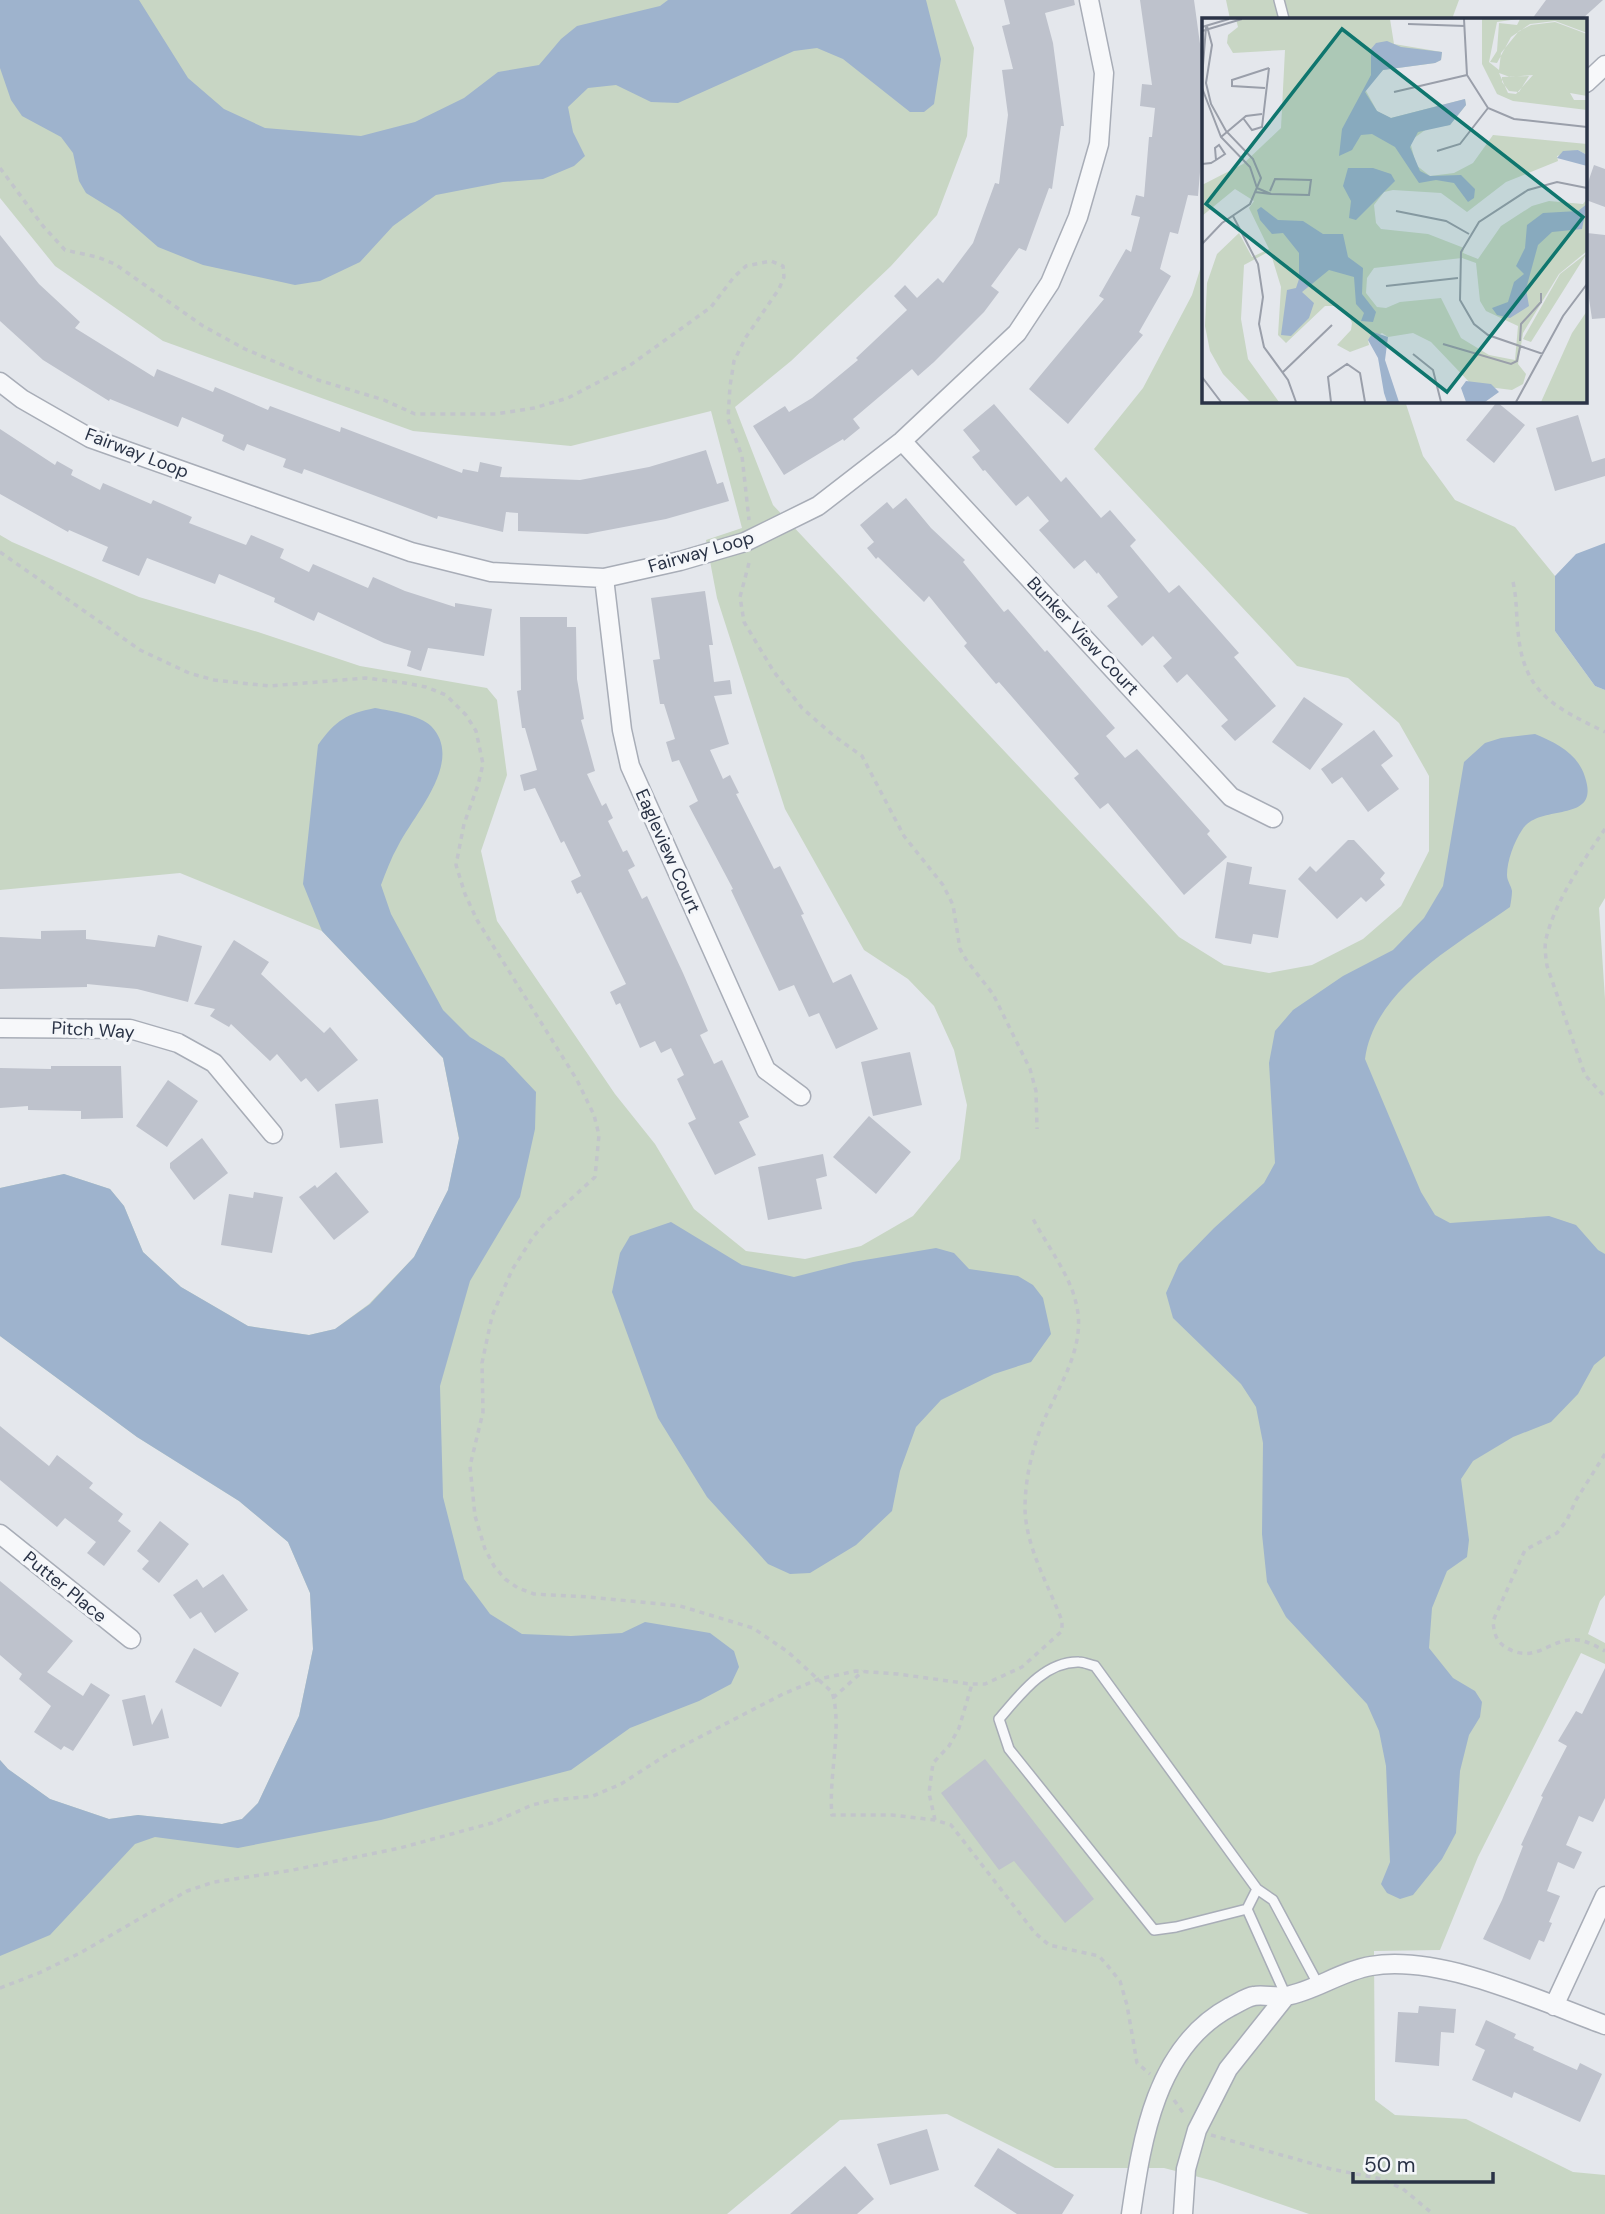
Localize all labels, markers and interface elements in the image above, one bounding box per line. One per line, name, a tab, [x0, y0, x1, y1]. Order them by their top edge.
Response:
inset map	[1202, 18, 1588, 402]
street label: Fairway Loop	[82, 422, 192, 484]
street label: Fairway Loop	[645, 525, 757, 579]
street label: Bunker View Court	[1022, 572, 1144, 700]
street label: Eagleview Court	[630, 785, 706, 917]
street label: Pitch Way	[51, 1016, 135, 1044]
street label: Putter Place	[18, 1546, 112, 1628]
scale bar	[1353, 2140, 1493, 2184]
text: 50 m	[1364, 2151, 1415, 2179]

